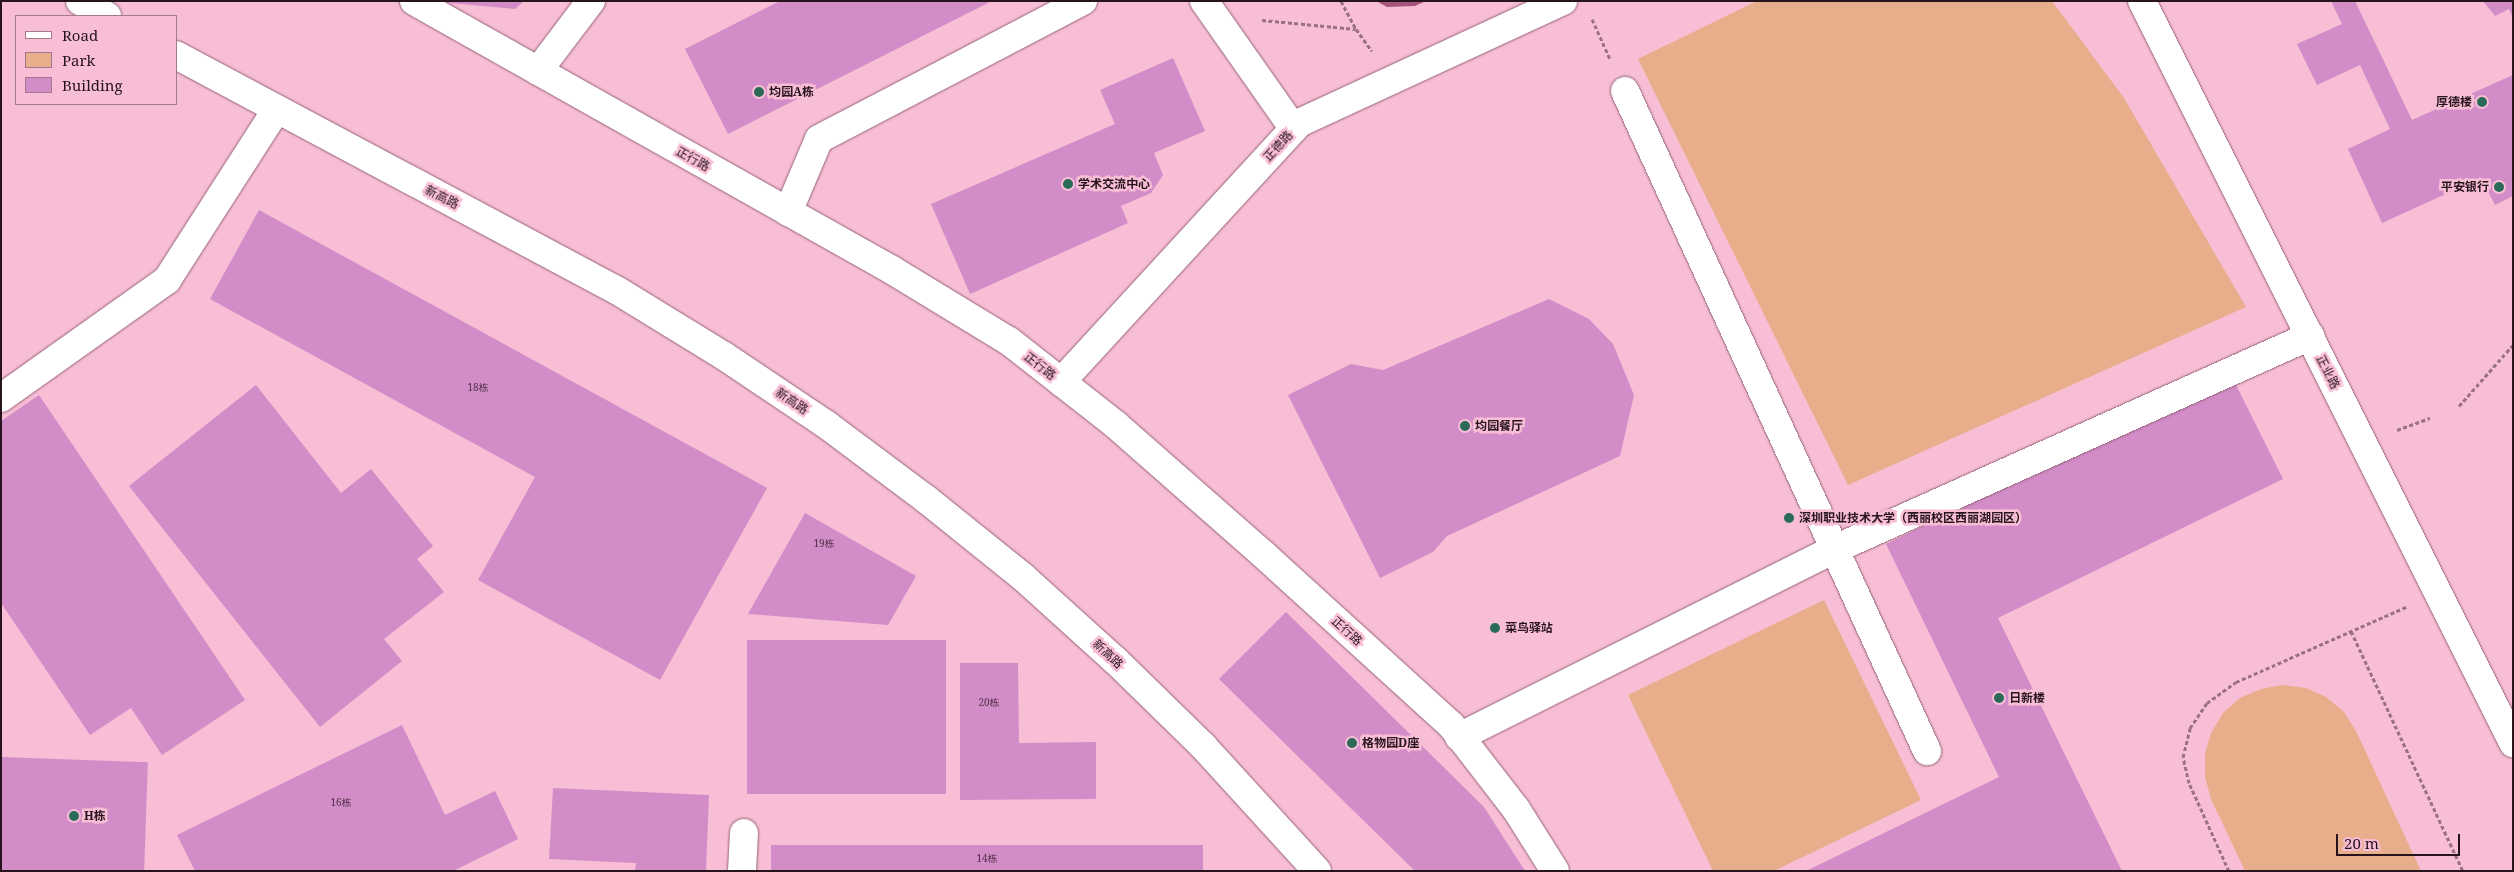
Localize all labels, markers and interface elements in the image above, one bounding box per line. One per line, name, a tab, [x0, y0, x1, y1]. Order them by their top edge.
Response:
legend	[15, 15, 178, 105]
text: Road	[62, 25, 98, 45]
text: Park	[62, 50, 95, 70]
text: Building	[62, 75, 123, 95]
place label: 均园A栋	[769, 85, 814, 99]
marker: 均园A栋	[753, 86, 765, 98]
place label: 厚德楼	[2436, 95, 2472, 109]
marker: 厚德楼	[2476, 96, 2488, 108]
street label: 正德路	[1260, 128, 1296, 164]
street label: 正行路	[674, 144, 712, 174]
place label: 学术交流中心	[1078, 177, 1150, 191]
marker: 学术交流中心	[1062, 178, 1074, 190]
place label: 平安银行	[2441, 180, 2489, 194]
marker: 平安银行	[2493, 181, 2505, 193]
street label: 新高路	[423, 182, 461, 212]
street label: 正行路	[1021, 349, 1059, 383]
street label: 正业路	[2313, 353, 2343, 391]
house number: 18栋	[467, 382, 489, 394]
street label: 新高路	[773, 385, 811, 417]
place label: 均园餐厅	[1475, 419, 1523, 433]
marker: 均园餐厅	[1459, 420, 1471, 432]
place label: 深圳职业技术大学（西丽校区西丽湖园区）	[1799, 511, 2027, 525]
marker: 深圳职业技术大学（西丽校区西丽湖园区）	[1783, 512, 1795, 524]
house number: 19栋	[813, 538, 835, 550]
street label: 正行路	[1329, 614, 1365, 648]
place label: 菜鸟驿站	[1505, 621, 1553, 635]
marker: 菜鸟驿站	[1489, 622, 1501, 634]
street label: 新高路	[1090, 636, 1126, 672]
place label: 日新楼	[2009, 691, 2045, 705]
marker: 日新楼	[1993, 692, 2005, 704]
house number: 20栋	[978, 697, 1000, 709]
place label: 格物园D座	[1362, 736, 1419, 750]
marker: 格物园D座	[1346, 737, 1358, 749]
house number: 16栋	[330, 797, 352, 809]
place label: H栋	[84, 809, 106, 823]
marker: H栋	[68, 810, 80, 822]
scale bar	[2339, 824, 2463, 856]
text: 20 m	[2344, 833, 2379, 853]
house number: 14栋	[976, 853, 998, 865]

